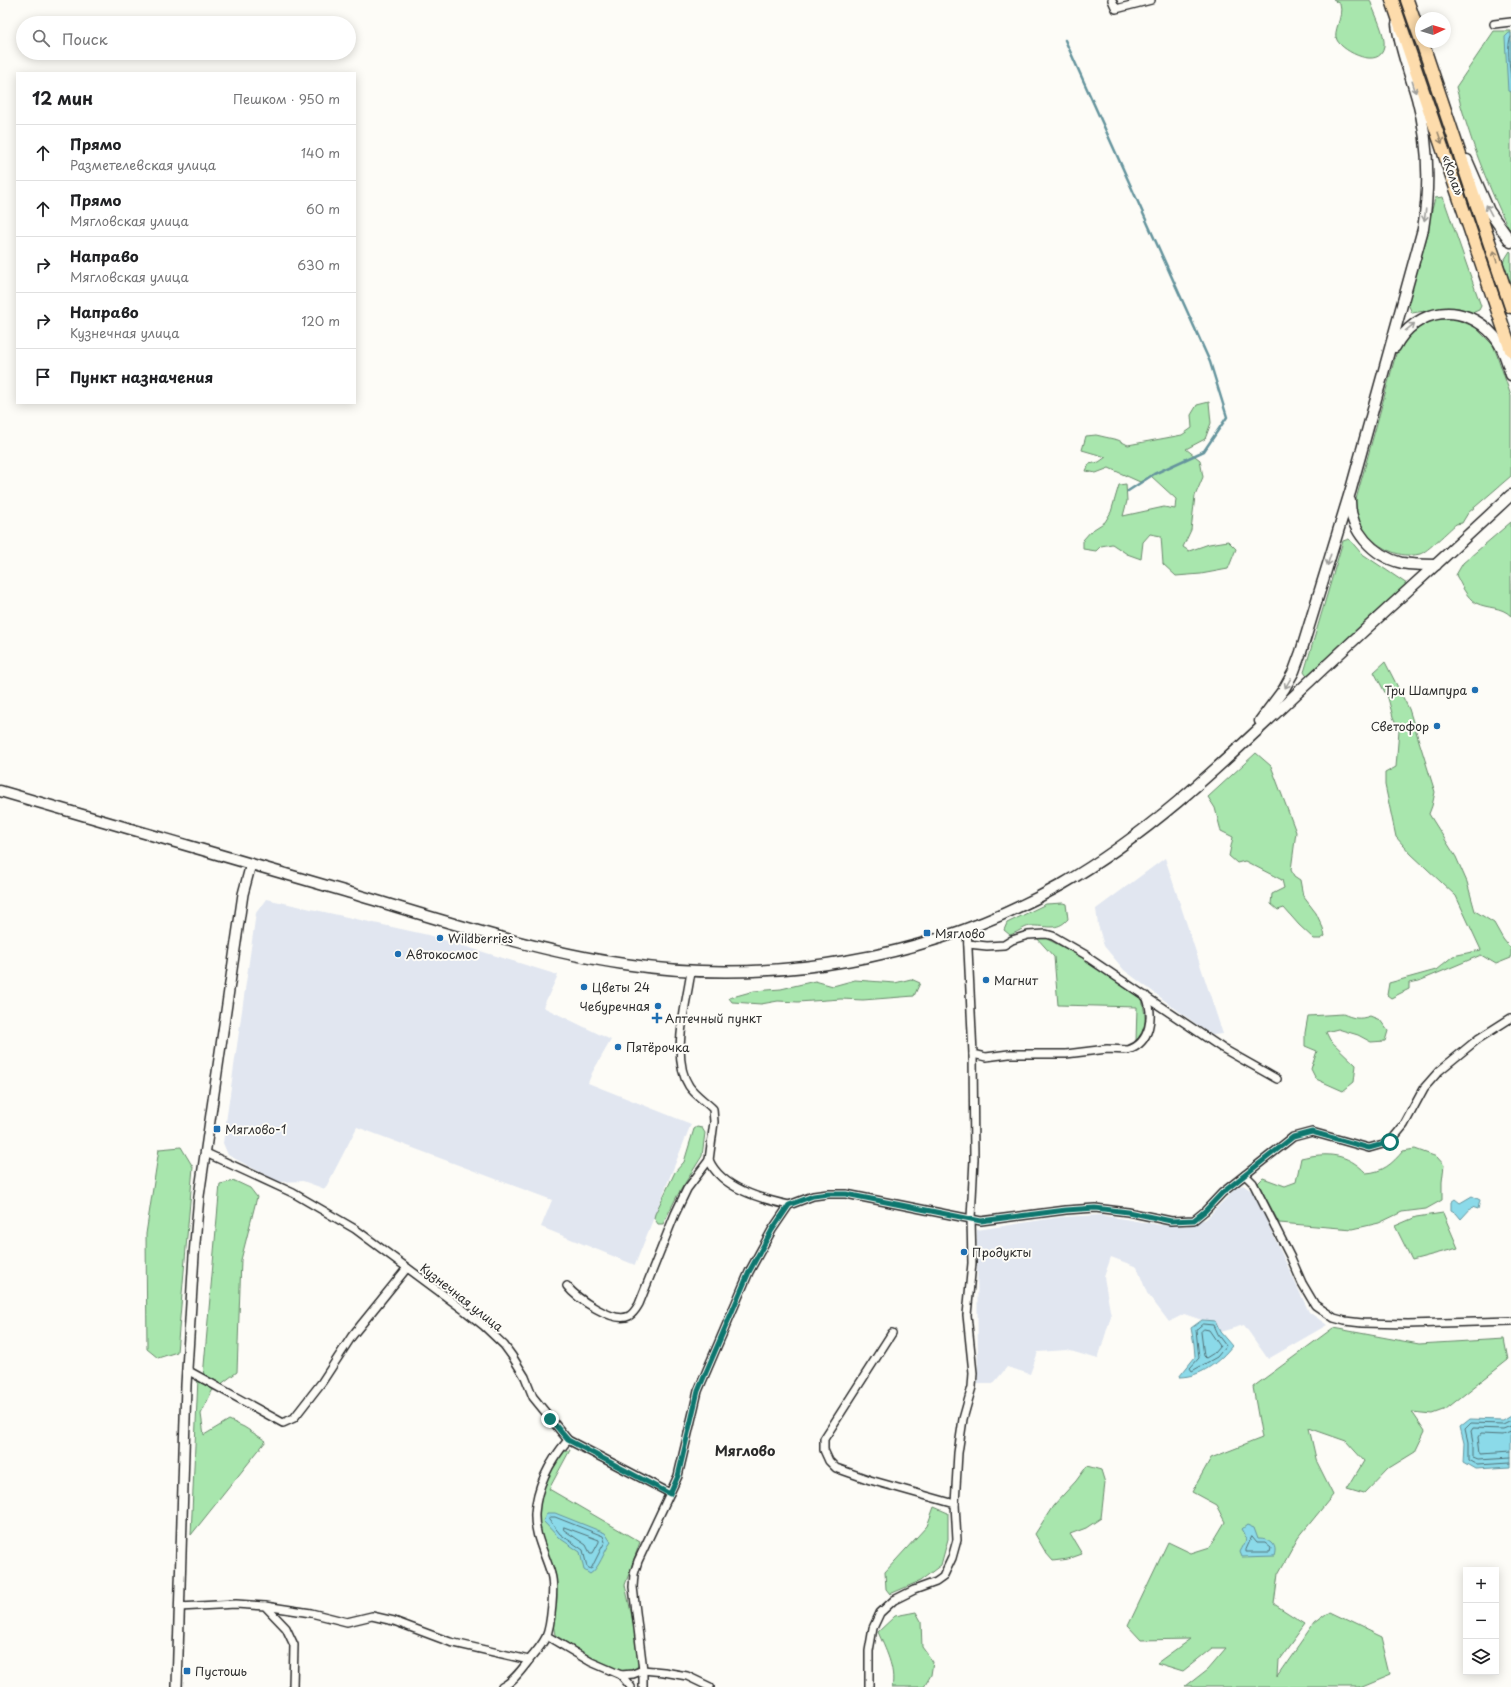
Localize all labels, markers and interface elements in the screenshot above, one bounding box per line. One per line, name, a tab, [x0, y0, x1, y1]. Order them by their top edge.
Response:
north arrow	[1415, 12, 1451, 48]
search box	[16, 16, 356, 60]
icon: search	[30, 27, 52, 49]
text: Поиск	[62, 27, 108, 50]
one-way arrow	[1410, 81, 1418, 93]
text: 12 мин	[32, 85, 93, 111]
text: Пешком · 950 m	[233, 89, 340, 108]
one-way arrow	[1437, 131, 1444, 144]
text: Прямо	[70, 132, 121, 155]
icon: ahead	[32, 142, 54, 164]
text: 140 m	[301, 143, 340, 162]
street label: «Кола»	[1438, 152, 1468, 198]
text: Разметелевская улица	[70, 155, 216, 174]
text: Прямо	[70, 188, 121, 211]
icon: ahead	[32, 198, 54, 220]
text: 60 m	[306, 199, 340, 218]
one-way arrow	[1485, 204, 1493, 216]
one-way arrow	[1421, 208, 1429, 221]
text: Мягловская улица	[70, 211, 189, 230]
text: Направо	[70, 244, 139, 267]
one-way arrow	[1490, 251, 1498, 263]
icon: right	[32, 254, 54, 276]
text: 630 m	[297, 255, 340, 274]
text: Мягловская улица	[70, 267, 189, 286]
text: Направо	[70, 300, 139, 323]
icon: right	[32, 310, 54, 332]
text: 120 m	[301, 311, 340, 330]
text: Кузнечная улица	[70, 323, 179, 342]
one-way arrow	[1404, 323, 1415, 331]
text: Пункт назначения	[70, 365, 213, 388]
icon: arrive	[32, 366, 54, 388]
one-way arrow	[1325, 554, 1332, 567]
one-way arrow	[1283, 677, 1291, 689]
place label: Три Шампура	[1384, 681, 1468, 699]
marker: Три Шампура	[1470, 685, 1480, 695]
place label: Светофор	[1371, 717, 1429, 735]
marker: Светофор	[1432, 721, 1442, 731]
place label: Мяглово	[935, 924, 985, 942]
marker: Мяглово	[922, 928, 932, 938]
place label: Wildberries	[448, 929, 514, 947]
marker: Wildberries	[435, 933, 445, 943]
place label: Автокосмос	[406, 945, 478, 963]
marker: Автокосмос	[393, 949, 403, 959]
place label: Магнит	[994, 971, 1039, 989]
marker: Магнит	[981, 975, 991, 985]
place label: Цветы 24	[592, 978, 650, 996]
marker: Цветы 24	[579, 982, 589, 992]
place label: Чебуречная	[579, 997, 650, 1015]
marker: Чебуречная	[653, 1001, 663, 1011]
place label: Аптечный пункт	[665, 1009, 762, 1027]
marker: Аптечный пункт	[652, 1013, 662, 1023]
place label: Пятёрочка	[626, 1038, 690, 1056]
marker: Пятёрочка	[613, 1042, 623, 1052]
place label: Мяглово-1	[225, 1120, 286, 1138]
marker: Мяглово-1	[212, 1124, 222, 1134]
route start	[1381, 1133, 1399, 1151]
place label: Продукты	[972, 1243, 1031, 1261]
marker: Продукты	[959, 1247, 969, 1257]
street label: Кузнечная улица	[417, 1259, 508, 1335]
route end	[541, 1410, 559, 1428]
district label: Мяглово	[715, 1440, 775, 1461]
map controls	[1463, 1567, 1499, 1675]
button: +	[1463, 1567, 1499, 1603]
button: −	[1463, 1603, 1499, 1639]
button: layers	[1463, 1639, 1499, 1675]
place label: Пустошь	[195, 1662, 247, 1680]
marker: Пустошь	[182, 1666, 192, 1676]

